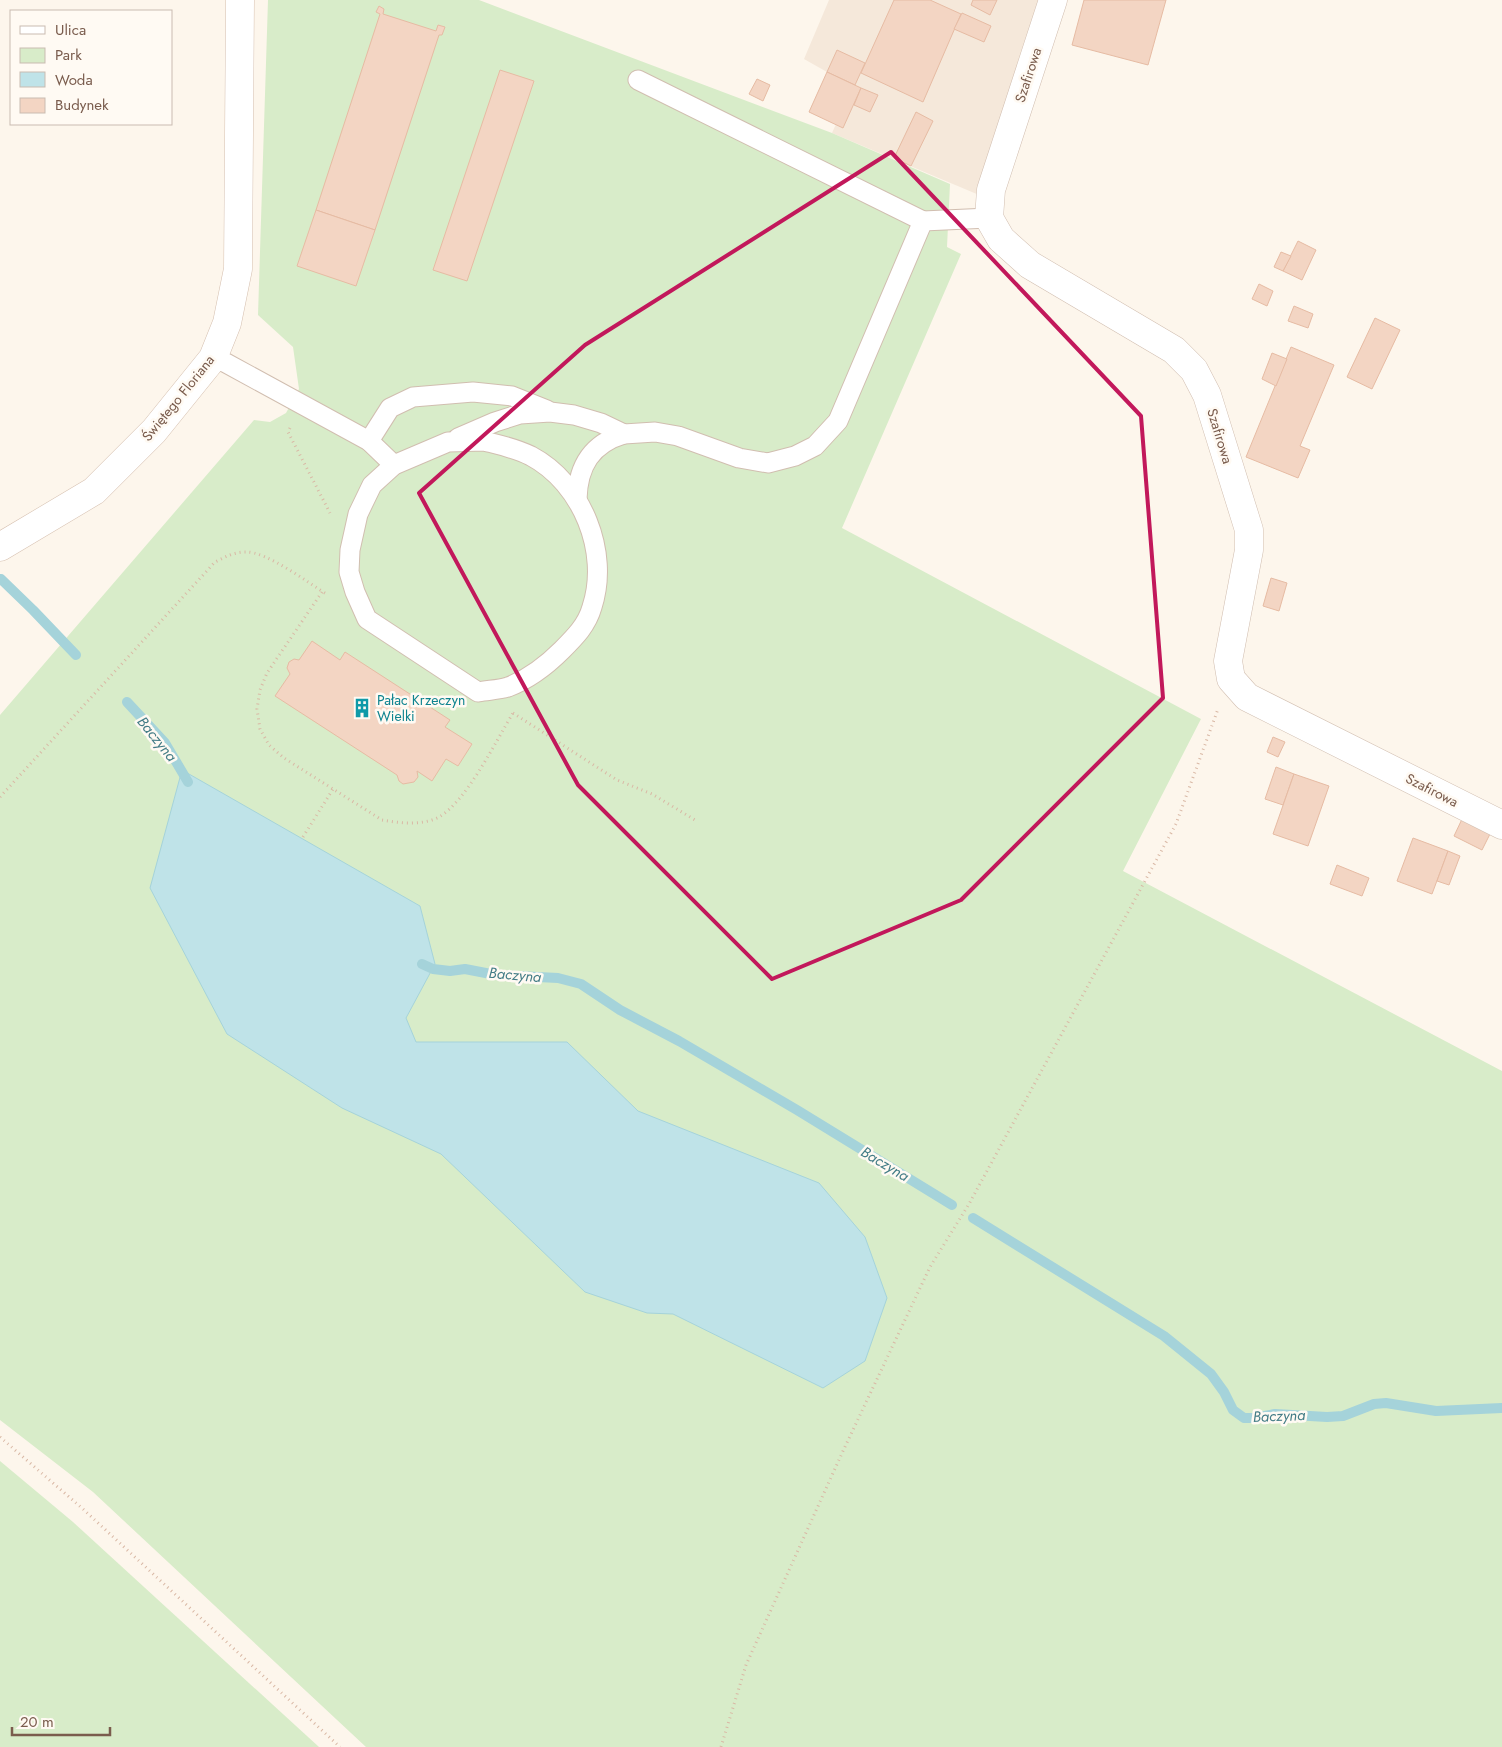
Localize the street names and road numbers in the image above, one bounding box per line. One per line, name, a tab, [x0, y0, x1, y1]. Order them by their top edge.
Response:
street label: Szafirowa	[1010, 45, 1046, 105]
street label: Świętego Floriana	[137, 351, 219, 445]
street label: Szafirowa	[1202, 406, 1238, 466]
street label: Szafirowa	[1402, 768, 1462, 812]

